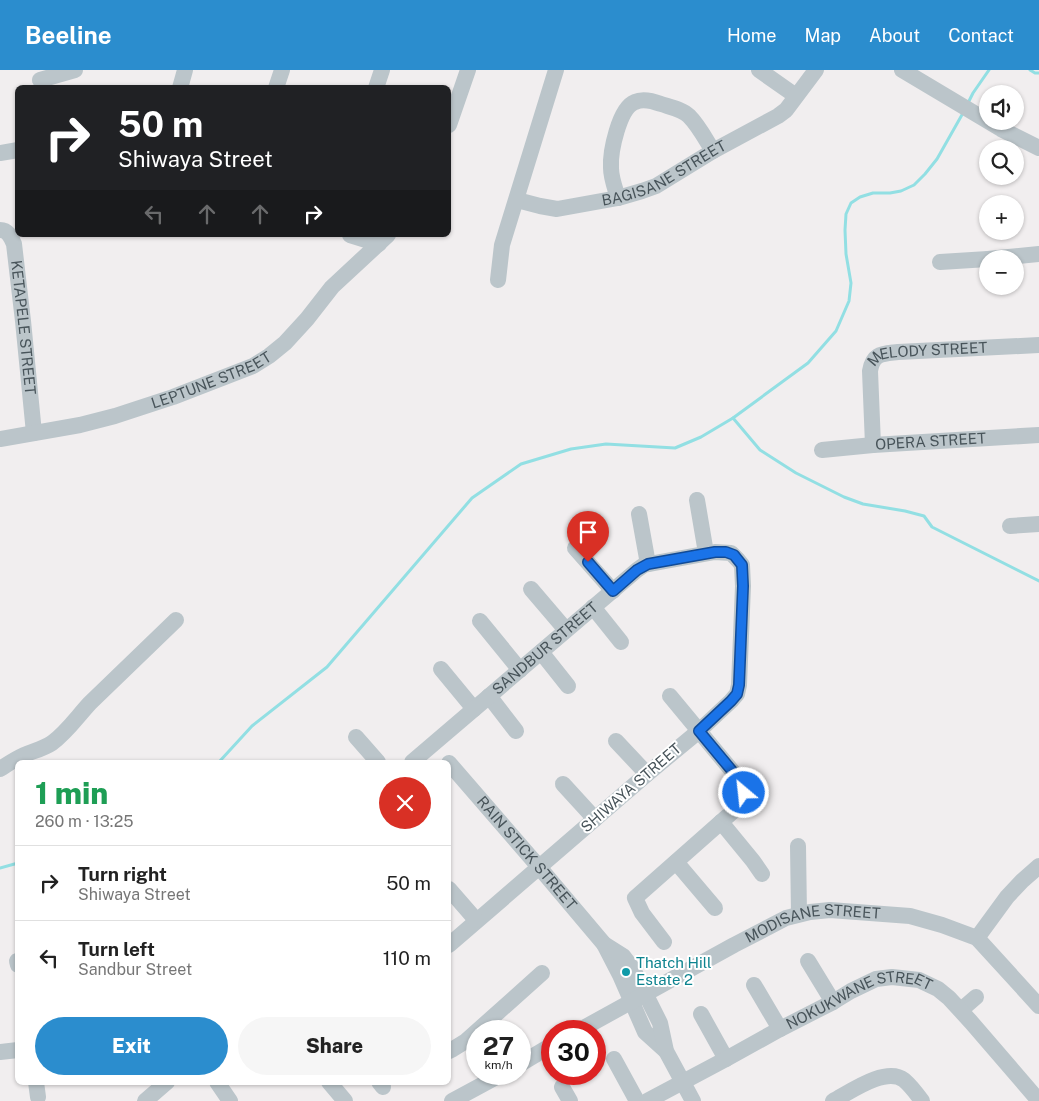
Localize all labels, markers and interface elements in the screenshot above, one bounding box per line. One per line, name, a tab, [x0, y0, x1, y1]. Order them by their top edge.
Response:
text: Beeline	[25, 21, 112, 49]
text: Home	[727, 25, 777, 46]
text: Map	[805, 25, 841, 46]
text: About	[869, 25, 920, 46]
text: Contact	[948, 25, 1014, 46]
map controls	[979, 85, 1024, 295]
button: sound	[979, 85, 1024, 130]
text: 50 m	[118, 104, 203, 145]
icon: right	[35, 105, 100, 170]
street label: BAGISANE STREET	[600, 137, 729, 209]
button: search	[979, 140, 1024, 185]
text: Shiwaya Street	[118, 146, 273, 172]
button: +	[979, 195, 1024, 240]
icon: left	[140, 200, 168, 228]
icon: ahead	[193, 200, 221, 228]
icon: ahead	[246, 200, 274, 228]
icon: right	[299, 200, 327, 228]
button: −	[979, 250, 1024, 295]
street label: KETAPELE STREET	[8, 259, 39, 396]
street label: MELODY STREET	[863, 339, 988, 369]
street label: LEPTUNE STREET	[149, 348, 274, 412]
street label: OPERA STREET	[875, 429, 987, 453]
pin	[567, 511, 609, 562]
icon: arrive	[574, 518, 602, 546]
street label: SANDBUR STREET	[489, 598, 601, 698]
street label: SHIWAYA STREET	[577, 740, 684, 836]
position arrow	[717, 766, 769, 818]
text: 1 min	[35, 775, 108, 811]
button: close	[379, 777, 431, 829]
street label: RAIN STICK STREET	[474, 793, 580, 913]
text: 260 m · 13:25	[35, 812, 134, 831]
text: Turn right	[78, 863, 167, 885]
icon: right	[35, 869, 63, 897]
text: 50 m	[386, 872, 431, 894]
text: Shiwaya Street	[78, 885, 191, 904]
street label: MODISANE STREET	[742, 901, 881, 946]
text: Turn left	[78, 938, 155, 960]
icon: left	[35, 944, 63, 972]
text: 110 m	[383, 947, 431, 969]
place label: Thatch Hill Estate 2	[636, 954, 712, 988]
text: Sandbur Street	[78, 960, 192, 979]
marker: Thatch Hill Estate 2	[620, 966, 632, 978]
street label: NOKUKWANE STREET	[783, 968, 935, 1032]
button: Exit	[35, 1017, 228, 1075]
button: Share	[238, 1017, 431, 1075]
speed limit sign: 30	[541, 1020, 606, 1085]
text: 27	[483, 1031, 514, 1061]
text: km/h	[484, 1058, 513, 1072]

